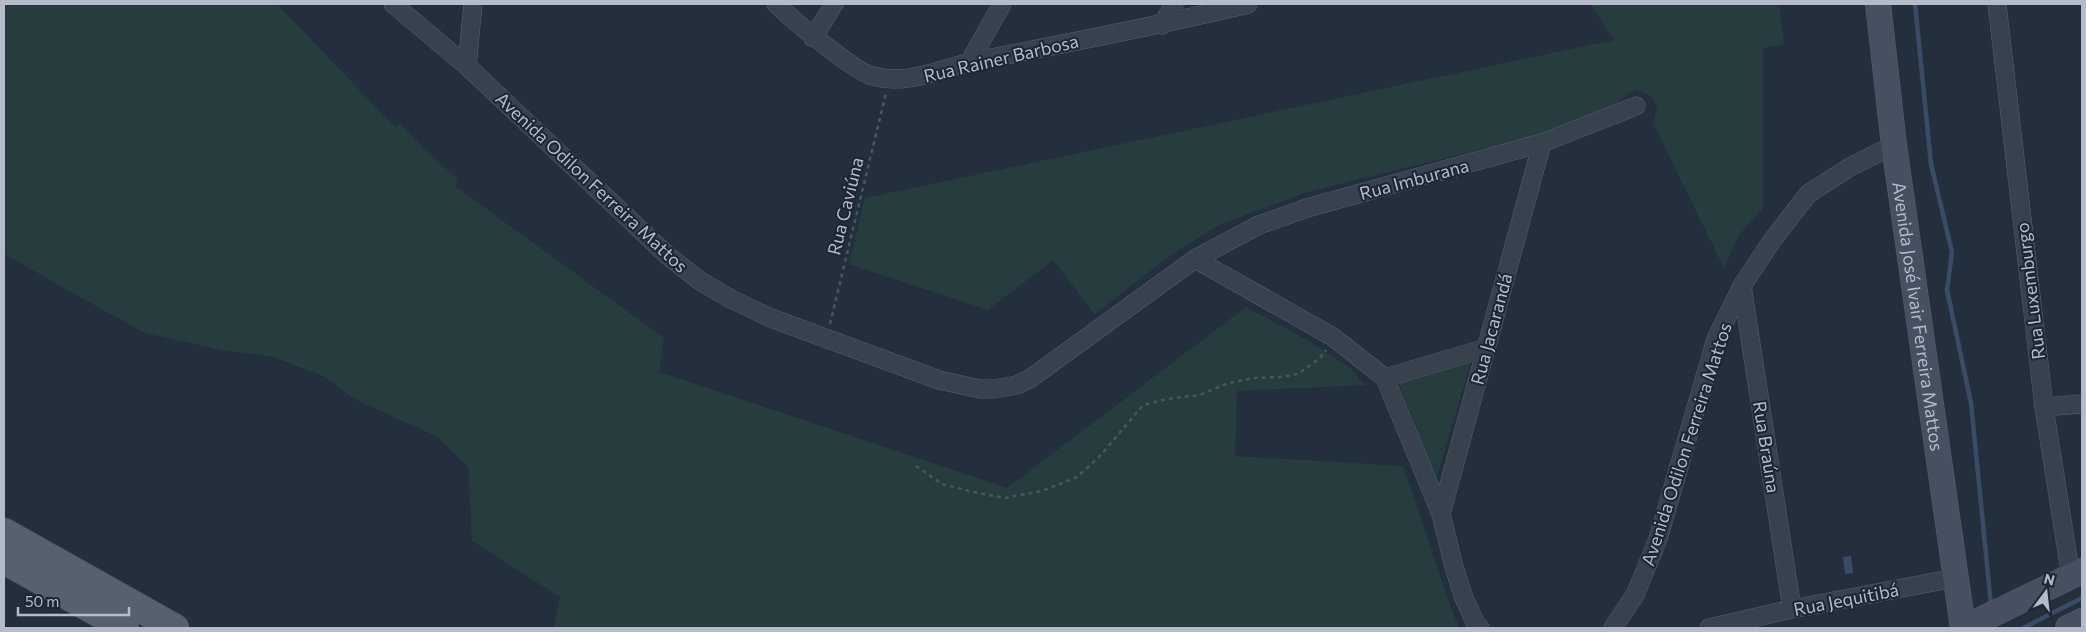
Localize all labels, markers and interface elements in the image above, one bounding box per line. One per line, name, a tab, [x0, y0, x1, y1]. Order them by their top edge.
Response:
street label: Rua Rainer Barbosa	[921, 29, 1081, 87]
street label: Avenida Odilon Ferreira Mattos	[491, 87, 693, 277]
street label: Rua Imburana	[1357, 154, 1471, 204]
street label: Rua Caviúna	[822, 155, 868, 257]
street label: Avenida José Ivair Ferreira Mattos	[1888, 180, 1949, 452]
street label: Rua Luxemburgo	[2011, 221, 2049, 361]
street label: Rua Jacarandá	[1466, 271, 1516, 387]
street label: Avenida Odilon Ferreira Mattos	[1636, 320, 1736, 568]
street label: Rua Braúna	[1749, 399, 1785, 495]
north arrow	[2021, 567, 2071, 617]
text: N	[2042, 569, 2057, 589]
street label: Rua Jequitibá	[1791, 578, 1901, 620]
scale bar	[18, 584, 129, 616]
text: 50 m	[25, 592, 59, 610]

